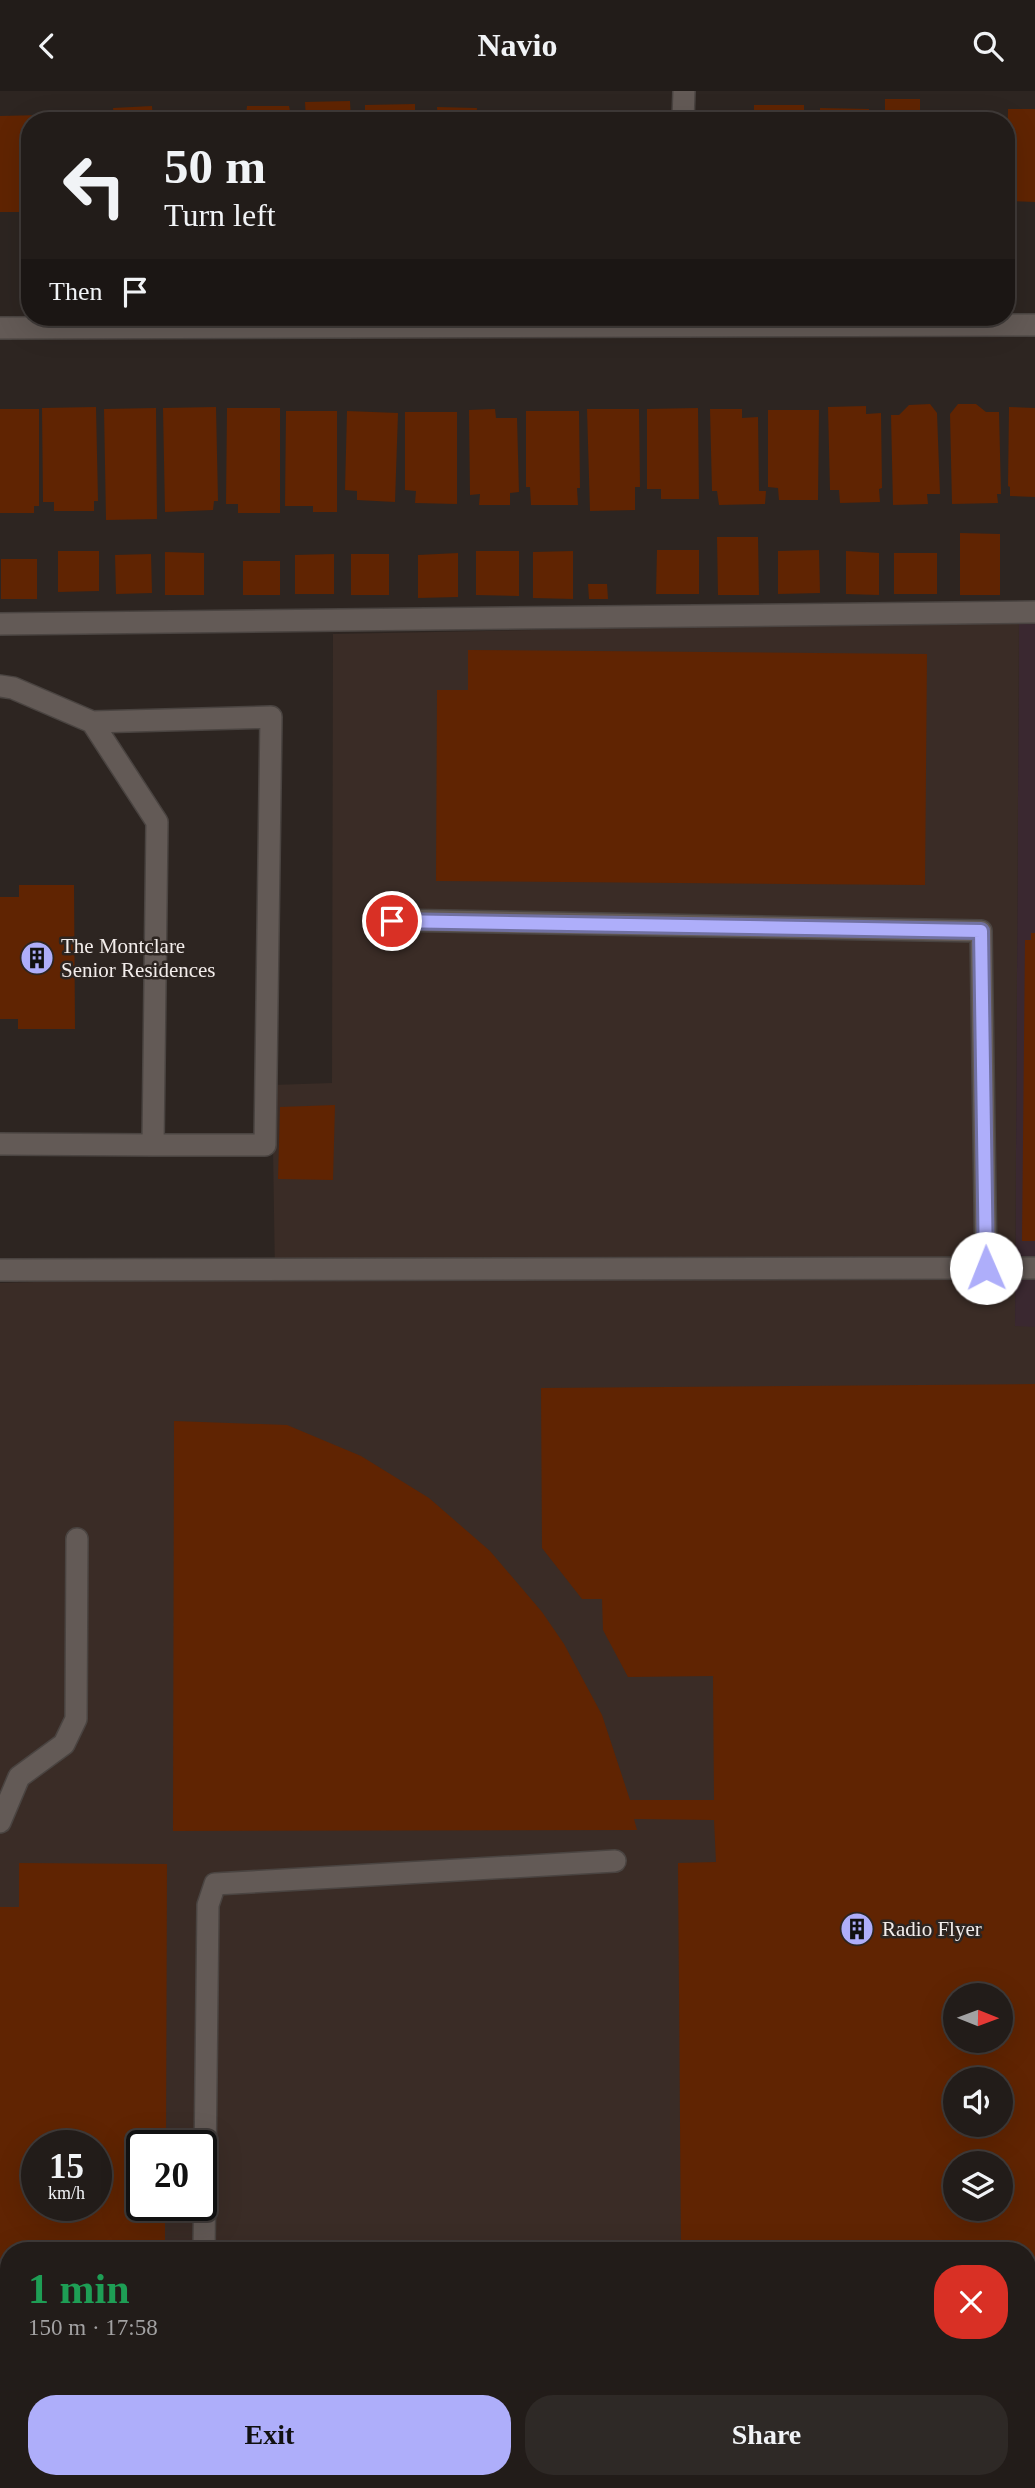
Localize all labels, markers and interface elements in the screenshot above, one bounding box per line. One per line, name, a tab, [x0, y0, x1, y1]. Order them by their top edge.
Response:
icon: back	[28, 27, 66, 65]
text: Navio	[478, 27, 558, 63]
icon: search	[969, 27, 1007, 65]
text: 50 m	[164, 139, 266, 194]
icon: left	[49, 140, 140, 231]
text: Turn left	[164, 197, 276, 233]
icon: arrive	[116, 273, 154, 311]
text: Then	[49, 277, 102, 306]
pin	[362, 891, 422, 951]
icon: arrive	[373, 902, 411, 940]
place label: The Montclare Senior Residences	[61, 934, 216, 982]
building icon: The Montclare Senior Residences	[18, 939, 56, 977]
position arrow	[949, 1231, 1023, 1305]
building icon: Radio Flyer	[838, 1910, 876, 1948]
place label: Radio Flyer	[882, 1917, 982, 1941]
north arrow	[943, 1983, 1013, 2053]
map controls	[943, 1983, 1013, 2221]
button: sound	[943, 2067, 1013, 2137]
speed limit sign: 20	[126, 2130, 217, 2221]
text: 15	[49, 2147, 84, 2186]
button: layers	[943, 2151, 1013, 2221]
text: km/h	[48, 2183, 85, 2203]
button: close	[934, 2265, 1008, 2339]
text: 1 min	[28, 2266, 130, 2312]
text: 150 m · 17:58	[28, 2315, 158, 2340]
button: Exit	[28, 2395, 511, 2475]
button: Share	[525, 2395, 1008, 2475]

